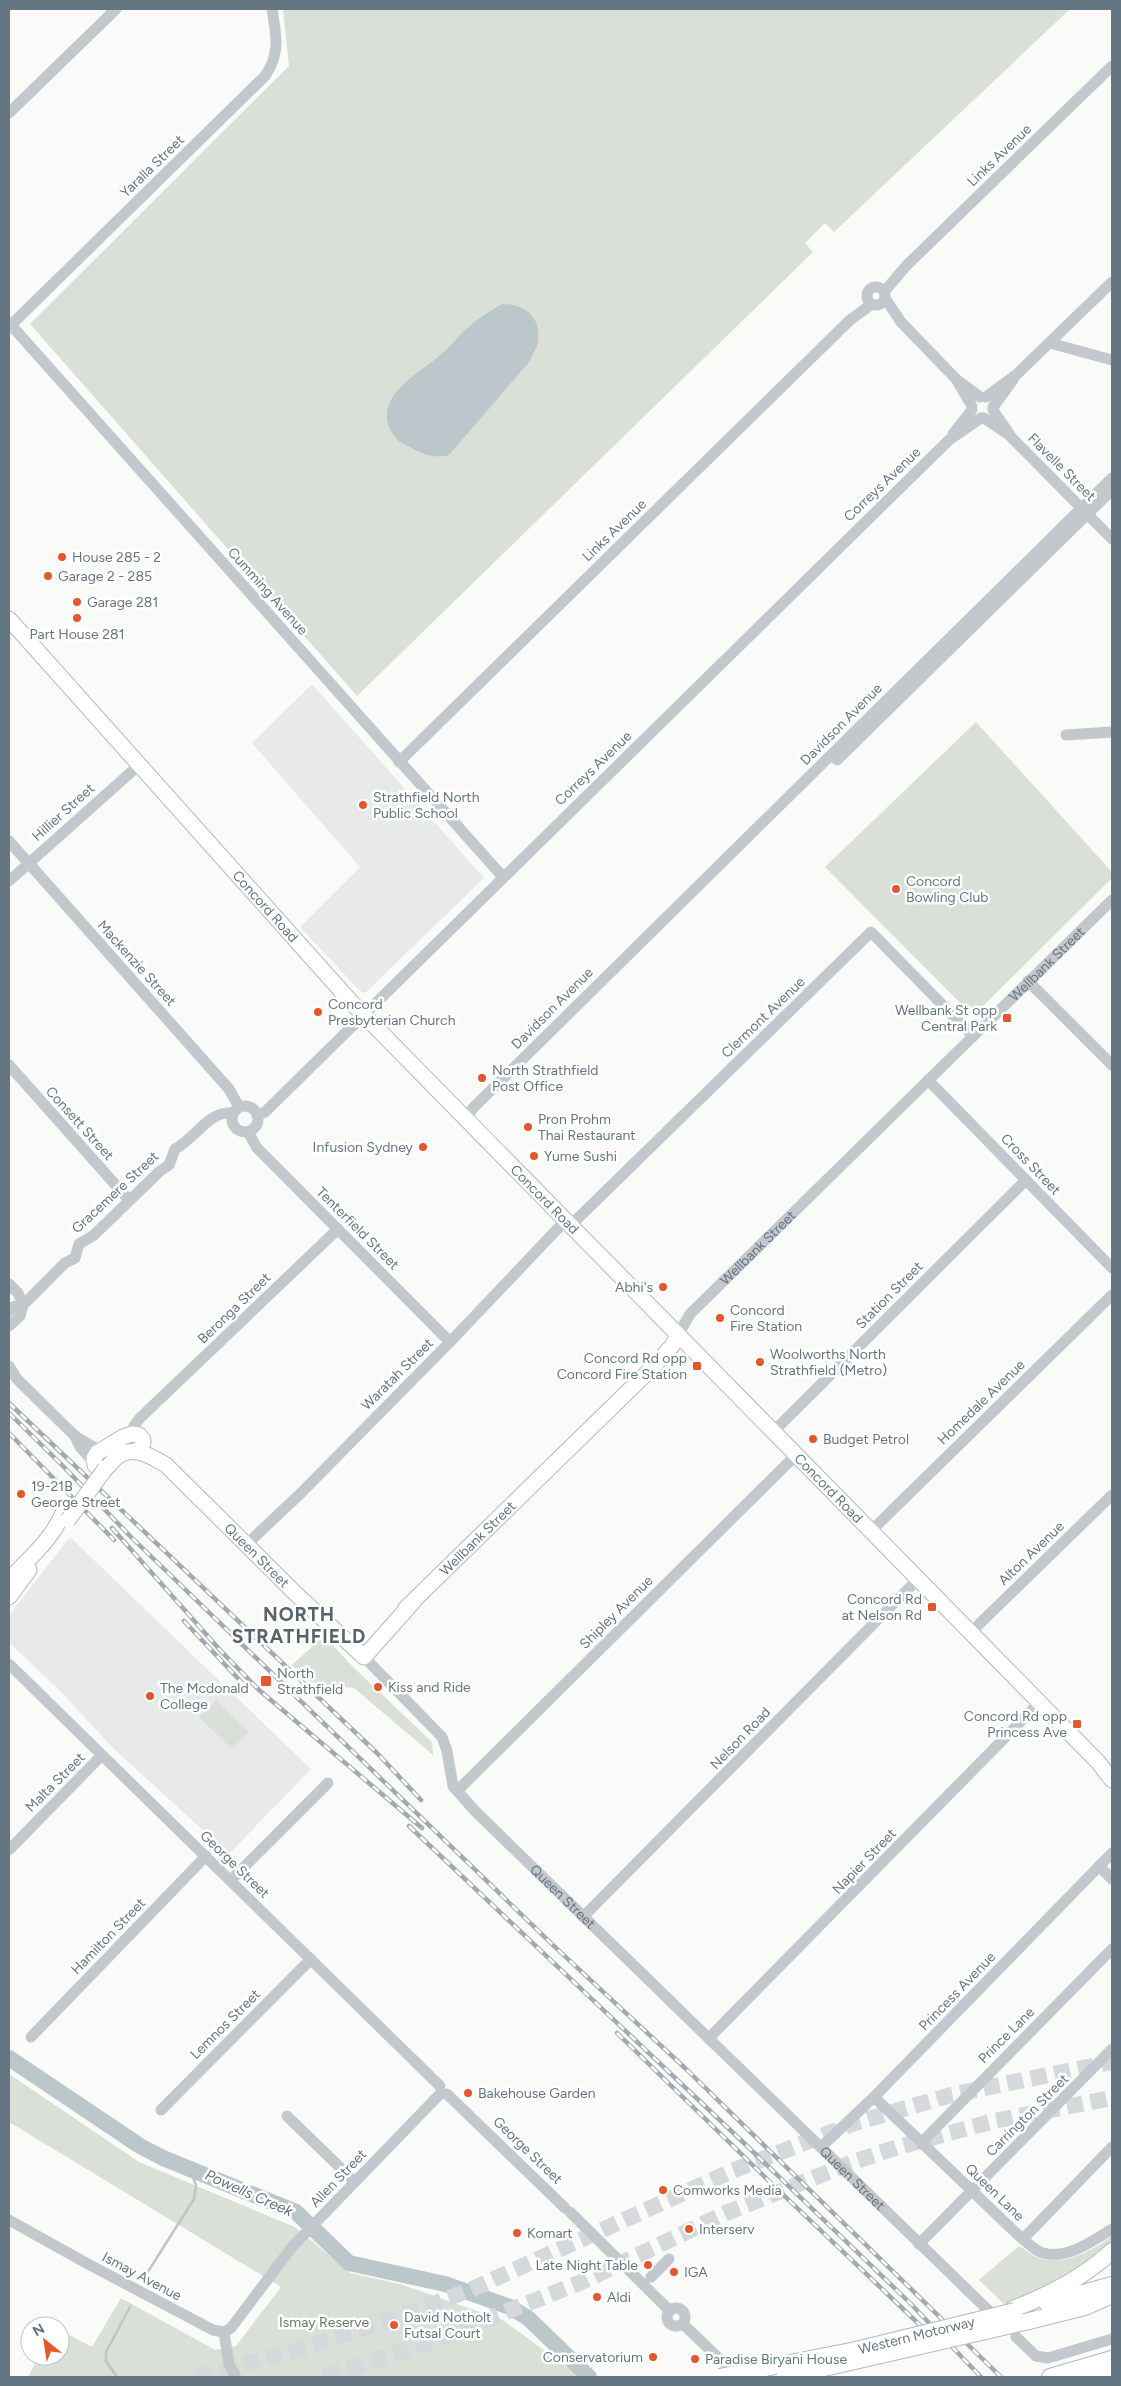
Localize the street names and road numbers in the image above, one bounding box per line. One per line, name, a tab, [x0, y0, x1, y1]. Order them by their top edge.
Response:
street label: Links Avenue	[964, 120, 1035, 190]
street label: Yaralla Street	[117, 132, 188, 201]
street label: Flavelle Street	[1024, 430, 1099, 505]
street label: Correys Avenue	[841, 443, 924, 525]
street label: Links Avenue	[579, 495, 650, 565]
street label: Cumming Avenue	[224, 544, 312, 639]
street label: Davidson Avenue	[797, 680, 886, 769]
street label: Correys Avenue	[552, 727, 635, 809]
street label: Hillier Street	[29, 780, 98, 845]
street label: Concord Road	[229, 867, 302, 946]
street label: Mackenzie Street	[94, 917, 179, 1010]
street label: Wellbank Street	[1006, 923, 1089, 1005]
street label: Davidson Avenue	[508, 964, 597, 1053]
street label: Clermont Avenue	[718, 973, 809, 1062]
street label: Consett Street	[42, 1083, 117, 1164]
street label: Cross Street	[997, 1130, 1064, 1199]
street label: Gracemere Street	[68, 1148, 162, 1237]
street label: Concord Road	[507, 1161, 582, 1238]
street label: Tenterfield Street	[313, 1183, 403, 1273]
street label: Wellbank Street	[717, 1207, 799, 1289]
street label: Station Street	[852, 1258, 927, 1333]
street label: Beronga Street	[194, 1269, 274, 1347]
street label: Waratah Street	[358, 1335, 437, 1414]
street label: Homedale Avenue	[934, 1356, 1029, 1448]
street label: Concord Road	[791, 1450, 866, 1527]
street label: Wellbank Street	[436, 1498, 519, 1579]
street label: Alton Avenue	[995, 1518, 1068, 1589]
street label: Queen Street	[221, 1520, 293, 1591]
street label: Shipley Avenue	[576, 1572, 657, 1653]
street label: Nelson Road	[707, 1704, 774, 1773]
street label: Malta Street	[22, 1749, 89, 1816]
street label: Napier Street	[829, 1825, 900, 1898]
street label: George Street	[197, 1827, 273, 1902]
street label: Queen Street	[526, 1861, 599, 1932]
street label: Hamilton Street	[68, 1895, 149, 1978]
street label: Princess Avenue	[916, 1948, 999, 2034]
street label: Lemnos Street	[187, 1986, 264, 2063]
street label: Prince Lane	[975, 2004, 1038, 2067]
street label: Carrington Street	[983, 2071, 1072, 2160]
street label: George Street	[490, 2113, 566, 2188]
street label: Queen Street	[816, 2143, 888, 2214]
street label: Allen Street	[307, 2146, 370, 2211]
street label: Queen Lane	[962, 2160, 1028, 2225]
street label: Ismay Avenue	[99, 2248, 185, 2305]
street label: Western Motorway	[857, 2313, 977, 2358]

